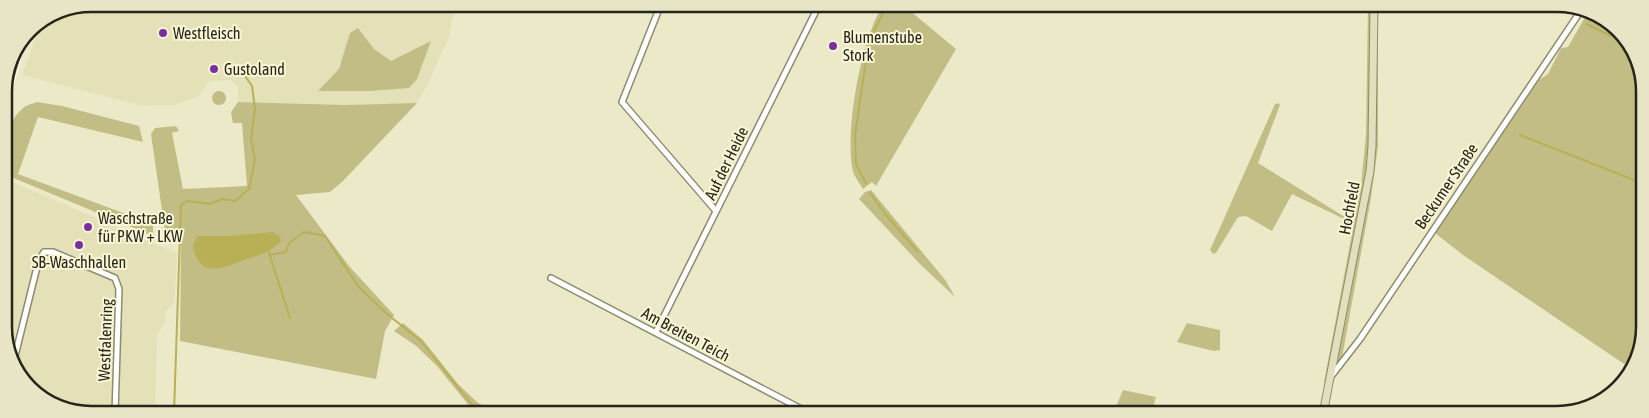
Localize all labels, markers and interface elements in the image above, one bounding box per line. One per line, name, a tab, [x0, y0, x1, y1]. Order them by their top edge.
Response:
place label: Westfleisch	[173, 24, 240, 42]
marker: Westfleisch	[157, 27, 169, 39]
place label: Blumenstube Stork	[843, 28, 922, 64]
marker: Blumenstube Stork	[827, 40, 839, 52]
place label: Gustoland	[224, 60, 285, 78]
marker: Gustoland	[208, 63, 220, 75]
street label: Auf der Heide	[701, 124, 751, 202]
street label: Beckumer Straße	[1411, 140, 1481, 232]
street label: Hochfeld	[1335, 180, 1363, 236]
place label: Waschstraße für PKW + LKW	[98, 209, 183, 245]
marker: Waschstraße für PKW + LKW	[82, 221, 94, 233]
marker: SB-Waschhallen	[73, 239, 85, 251]
place label: SB-Waschhallen	[32, 253, 126, 271]
street label: Westfalenring	[95, 298, 116, 382]
street label: Am Breiten Teich	[639, 303, 733, 365]

